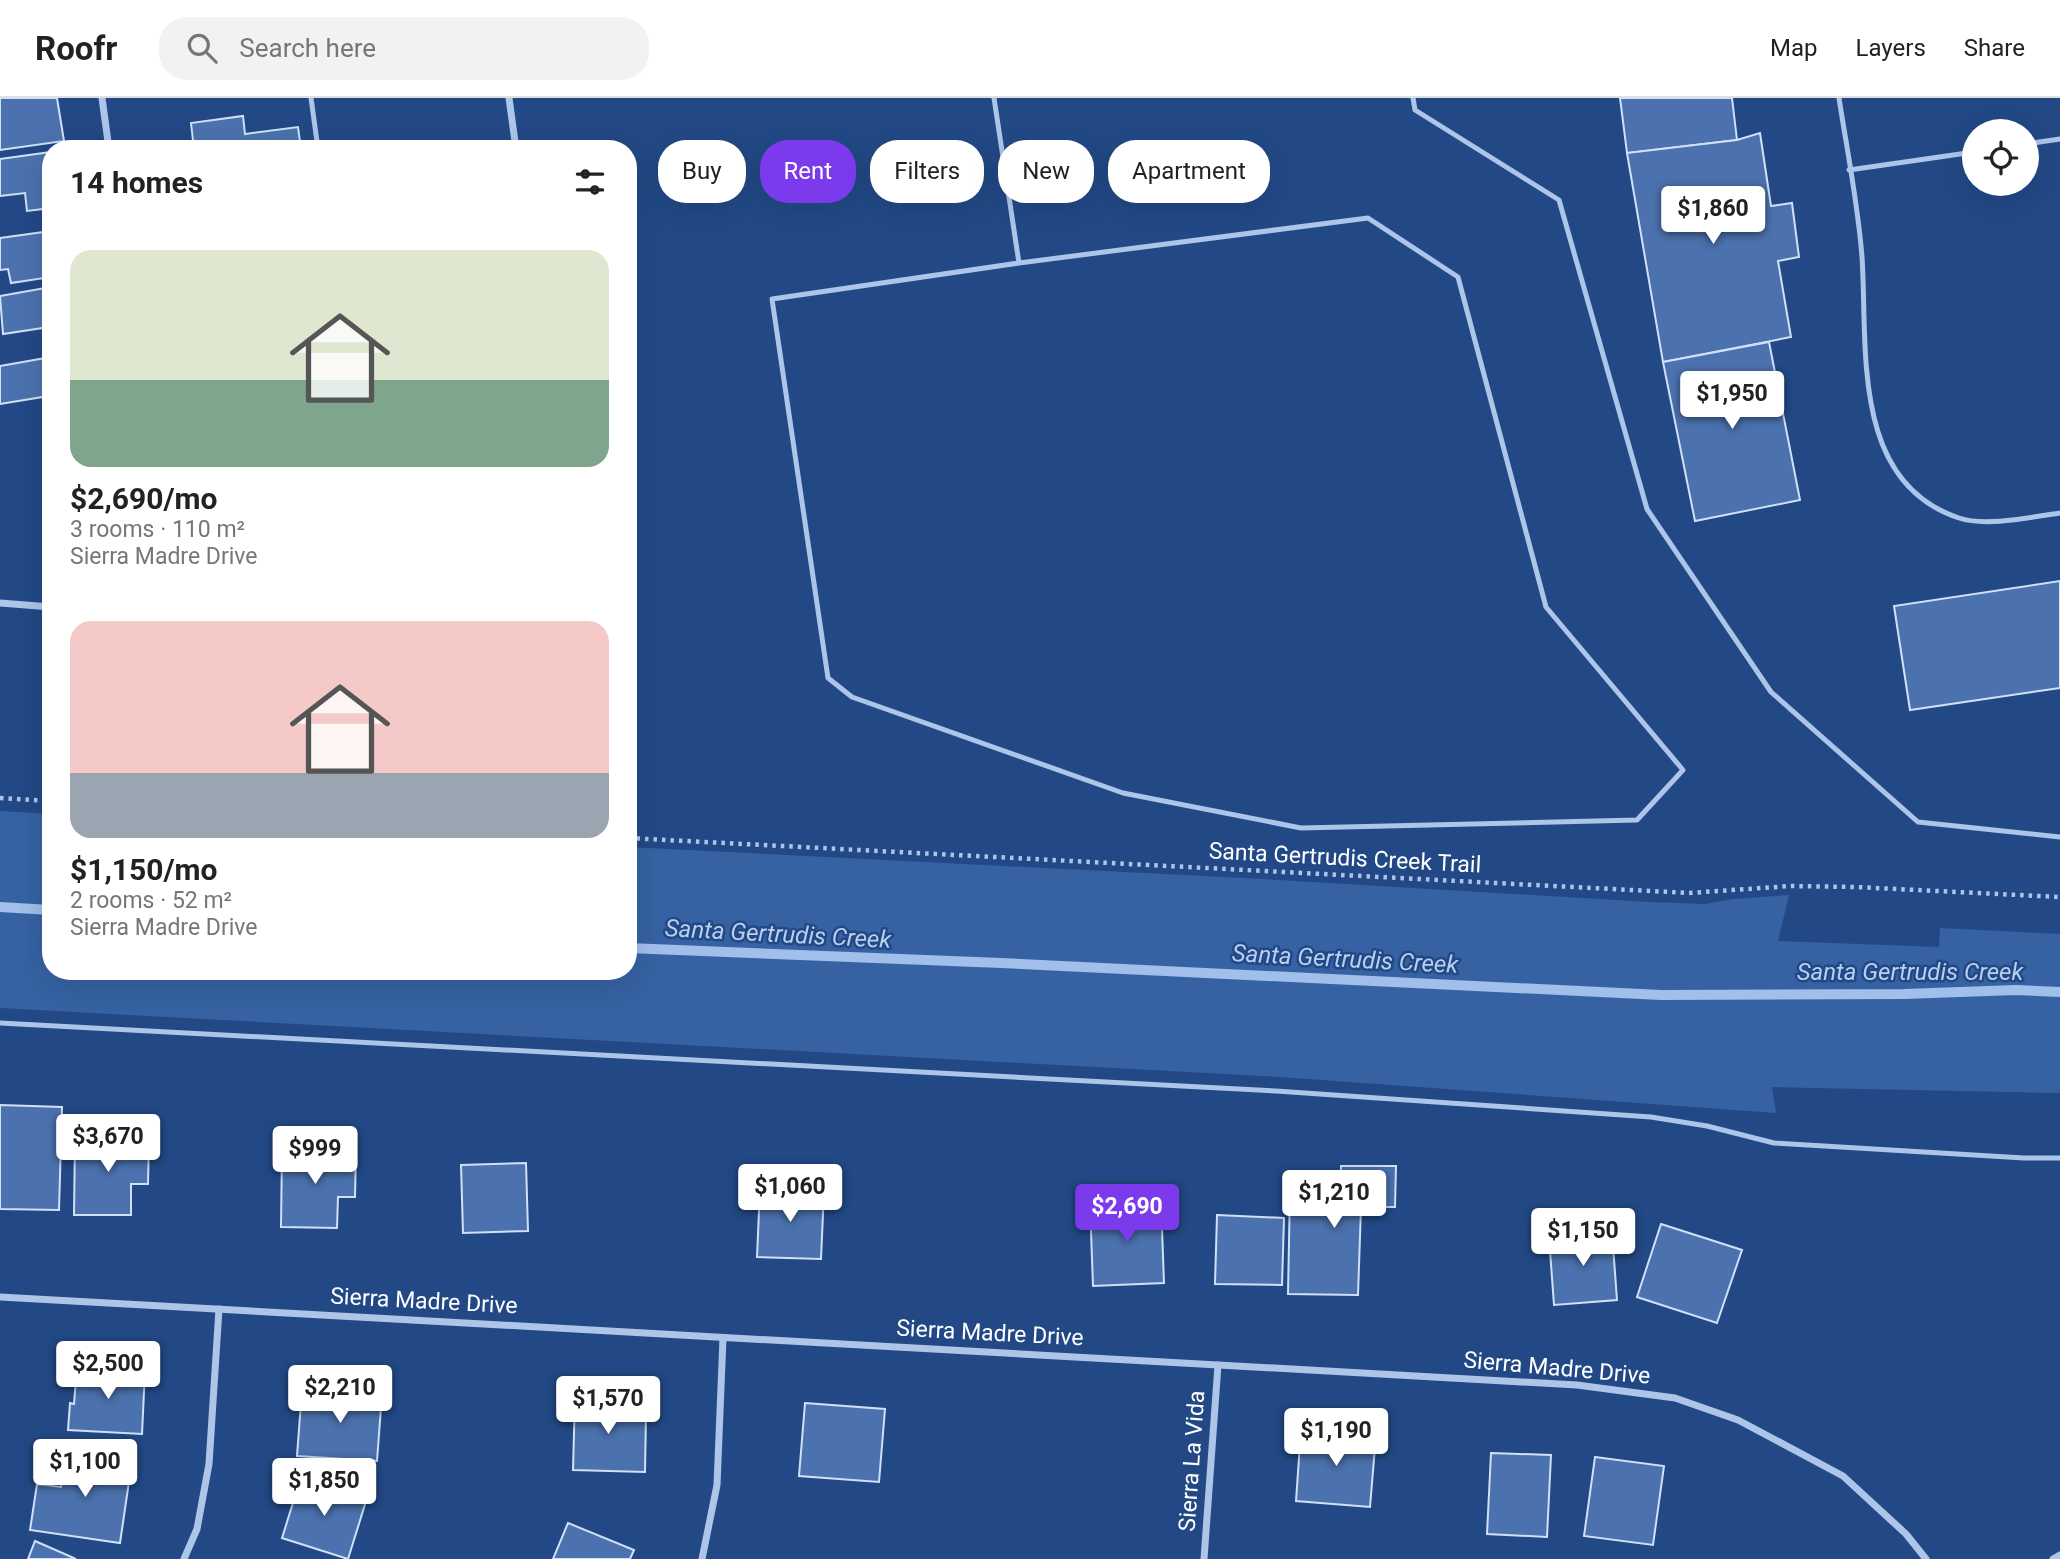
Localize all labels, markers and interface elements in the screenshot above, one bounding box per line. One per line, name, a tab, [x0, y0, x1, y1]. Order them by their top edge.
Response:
search box	[159, 17, 649, 80]
text: Roofr	[35, 29, 117, 68]
icon: search	[183, 29, 221, 67]
text: Search here	[239, 33, 376, 63]
text: Map	[1770, 34, 1818, 62]
text: Layers	[1856, 34, 1926, 62]
text: Share	[1964, 34, 2025, 62]
map controls	[1962, 119, 2039, 196]
button: locate	[1962, 119, 2039, 196]
chip: Buy	[658, 140, 746, 203]
chip: Rent	[760, 140, 856, 203]
chip: Filters	[870, 140, 984, 203]
chip: New	[998, 140, 1094, 203]
chip: Apartment	[1108, 140, 1270, 203]
icon: filters	[571, 163, 609, 201]
text: 14 homes	[70, 165, 203, 200]
pin: $1,860	[1656, 186, 1770, 246]
text: $1,860	[1677, 195, 1749, 222]
icon: home	[277, 295, 403, 421]
pin: $1,950	[1675, 372, 1789, 431]
text: $1,950	[1696, 380, 1768, 407]
text: $2,690/mo	[70, 481, 218, 516]
text: 3 rooms · 110 m²	[70, 516, 245, 543]
text: Sierra Madre Drive	[70, 543, 258, 570]
icon: home	[277, 666, 403, 792]
street label: Santa Gertrudis Creek Trail	[1208, 837, 1482, 879]
text: $1,150/mo	[70, 852, 218, 887]
text: 2 rooms · 52 m²	[70, 887, 232, 914]
text: Sierra Madre Drive	[70, 914, 258, 941]
water label: Santa Gertrudis Creek	[664, 914, 893, 954]
water label: Santa Gertrudis Creek	[1231, 939, 1460, 979]
water label: Santa Gertrudis Creek	[1797, 958, 2024, 986]
pin: $3,670	[51, 1114, 165, 1174]
text: $3,670	[72, 1123, 144, 1150]
pin: $999	[274, 1126, 356, 1186]
text: $999	[289, 1135, 341, 1162]
pin: $1,060	[733, 1164, 847, 1224]
pin: $1,210	[1277, 1170, 1391, 1230]
text: $1,060	[754, 1173, 826, 1200]
text: $1,210	[1298, 1179, 1370, 1206]
pin: $2,690	[1070, 1184, 1184, 1244]
text: $2,690	[1091, 1193, 1163, 1220]
pin: $1,150	[1526, 1208, 1640, 1268]
text: $1,150	[1547, 1217, 1619, 1244]
street label: Sierra Madre Drive	[330, 1283, 518, 1319]
street label: Sierra Madre Drive	[896, 1315, 1084, 1351]
pin: $2,500	[51, 1342, 165, 1401]
street label: Sierra Madre Drive	[1462, 1346, 1652, 1390]
text: $2,500	[72, 1350, 144, 1377]
pin: $2,210	[283, 1366, 397, 1425]
text: $2,210	[304, 1374, 376, 1401]
pin: $1,570	[551, 1376, 665, 1436]
text: $1,570	[572, 1385, 644, 1412]
street label: Sierra La Vida	[1174, 1390, 1210, 1532]
pin: $1,190	[1279, 1408, 1393, 1468]
text: $1,190	[1300, 1417, 1372, 1444]
pin: $1,100	[28, 1440, 142, 1499]
text: $1,100	[49, 1448, 121, 1475]
pin: $1,850	[267, 1458, 381, 1518]
text: $1,850	[288, 1467, 360, 1494]

